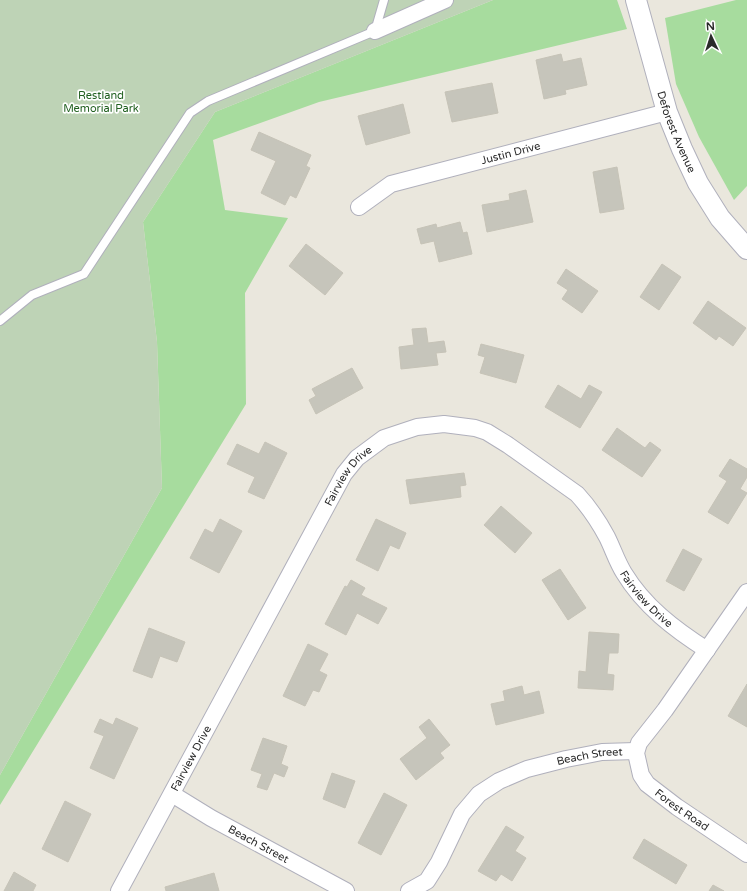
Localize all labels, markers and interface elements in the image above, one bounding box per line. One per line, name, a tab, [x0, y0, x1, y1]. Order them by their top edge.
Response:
north arrow	[691, 16, 731, 56]
text: N	[705, 20, 715, 33]
park label: Restland Memorial Park	[63, 89, 139, 115]
street label: Deforest Avenue	[654, 90, 698, 175]
street label: Justin Drive	[480, 139, 542, 167]
street label: Fairview Drive	[322, 443, 375, 508]
street label: Fairview Drive	[617, 568, 675, 630]
street label: Fairview Drive	[168, 723, 214, 793]
street label: Beach Street	[555, 745, 623, 768]
street label: Forest Road	[652, 786, 711, 834]
street label: Beach Street	[226, 823, 291, 866]

